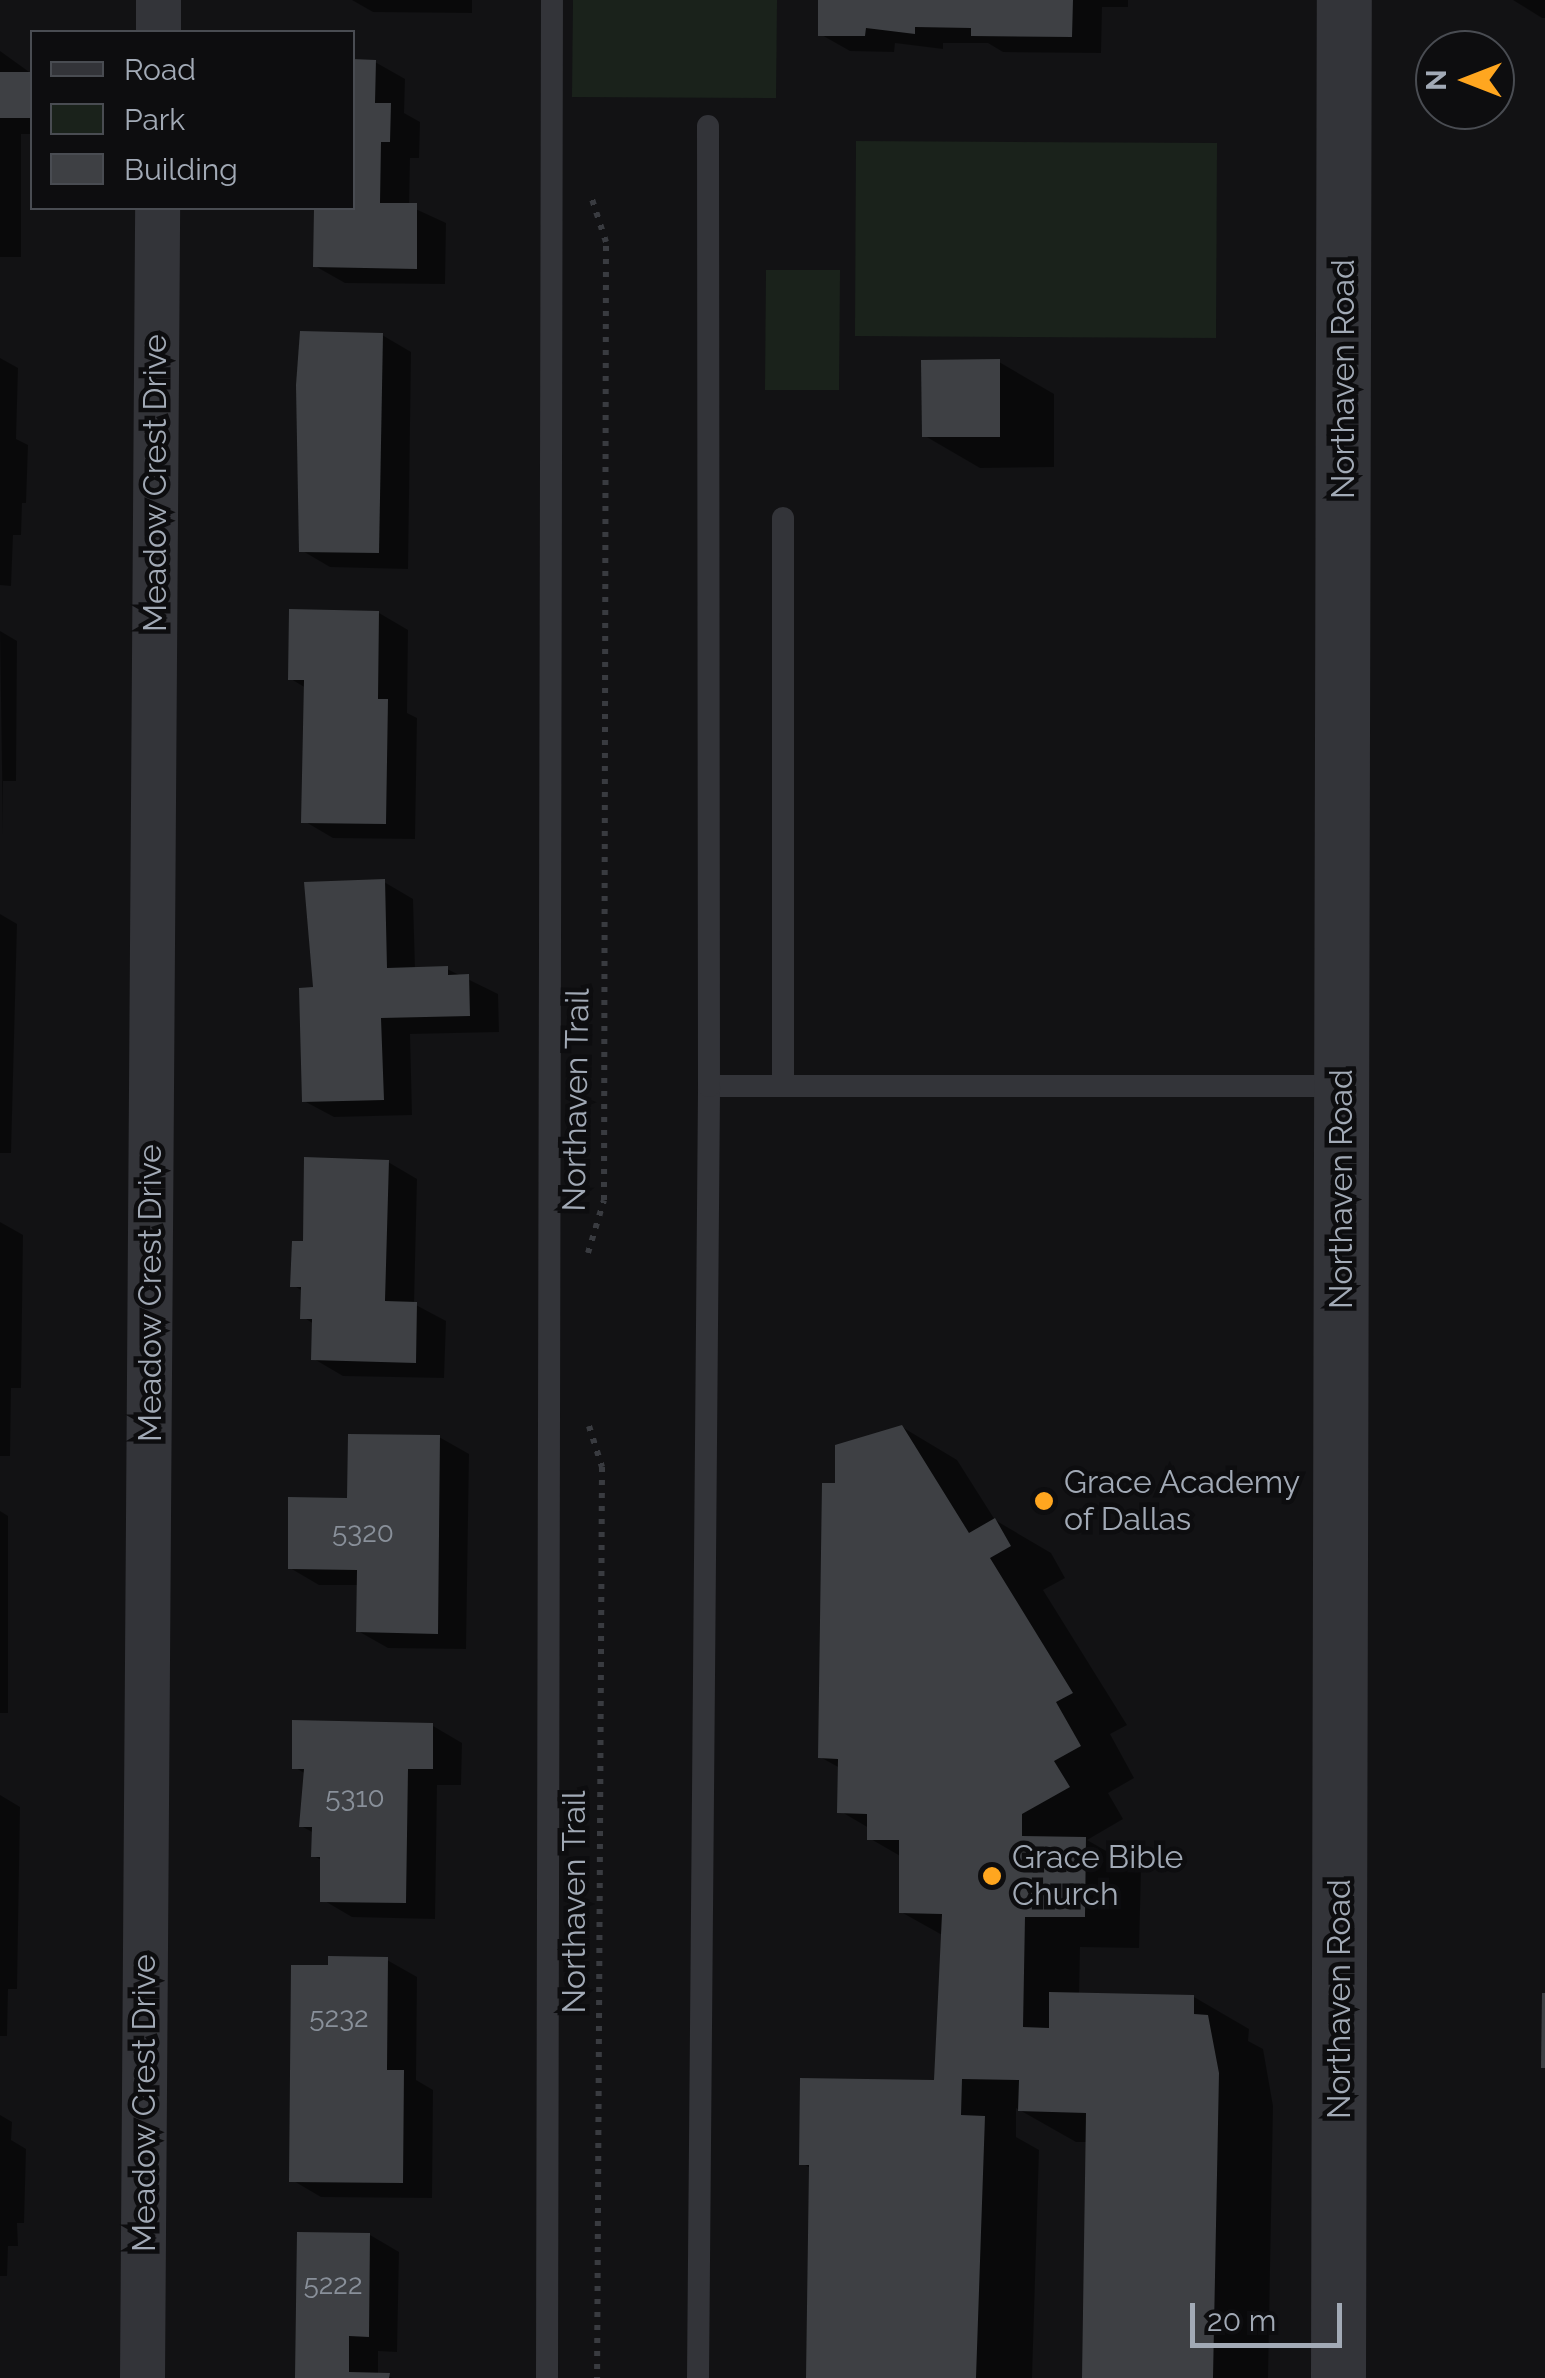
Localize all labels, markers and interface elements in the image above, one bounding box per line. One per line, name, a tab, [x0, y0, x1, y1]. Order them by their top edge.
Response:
legend	[30, 30, 355, 210]
north arrow	[1415, 30, 1515, 130]
text: Road	[124, 52, 196, 87]
text: N	[1420, 69, 1453, 91]
text: Park	[124, 102, 185, 137]
text: Building	[124, 152, 238, 187]
street label: Northaven Road	[1324, 259, 1362, 499]
street label: Meadow Crest Drive	[136, 334, 174, 632]
street label: Northaven Trail	[555, 988, 597, 1212]
street label: Northaven Road	[1322, 1069, 1360, 1309]
street label: Meadow Crest Drive	[131, 1144, 169, 1442]
place label: Grace Academy of Dallas	[1064, 1464, 1301, 1539]
marker: Grace Academy of Dallas	[1033, 1490, 1055, 1512]
house number: 5320	[332, 1516, 394, 1550]
house number: 5310	[325, 1781, 385, 1815]
street label: Northaven Trail	[555, 1790, 593, 2014]
place label: Grace Bible Church	[1012, 1839, 1183, 1914]
marker: Grace Bible Church	[981, 1865, 1003, 1887]
street label: Northaven Road	[1320, 1879, 1358, 2119]
street label: Meadow Crest Drive	[125, 1954, 163, 2252]
house number: 5232	[309, 2001, 369, 2035]
house number: 5222	[303, 2268, 363, 2302]
scale bar	[1195, 2283, 1348, 2345]
text: 20 m	[1207, 2303, 1276, 2338]

